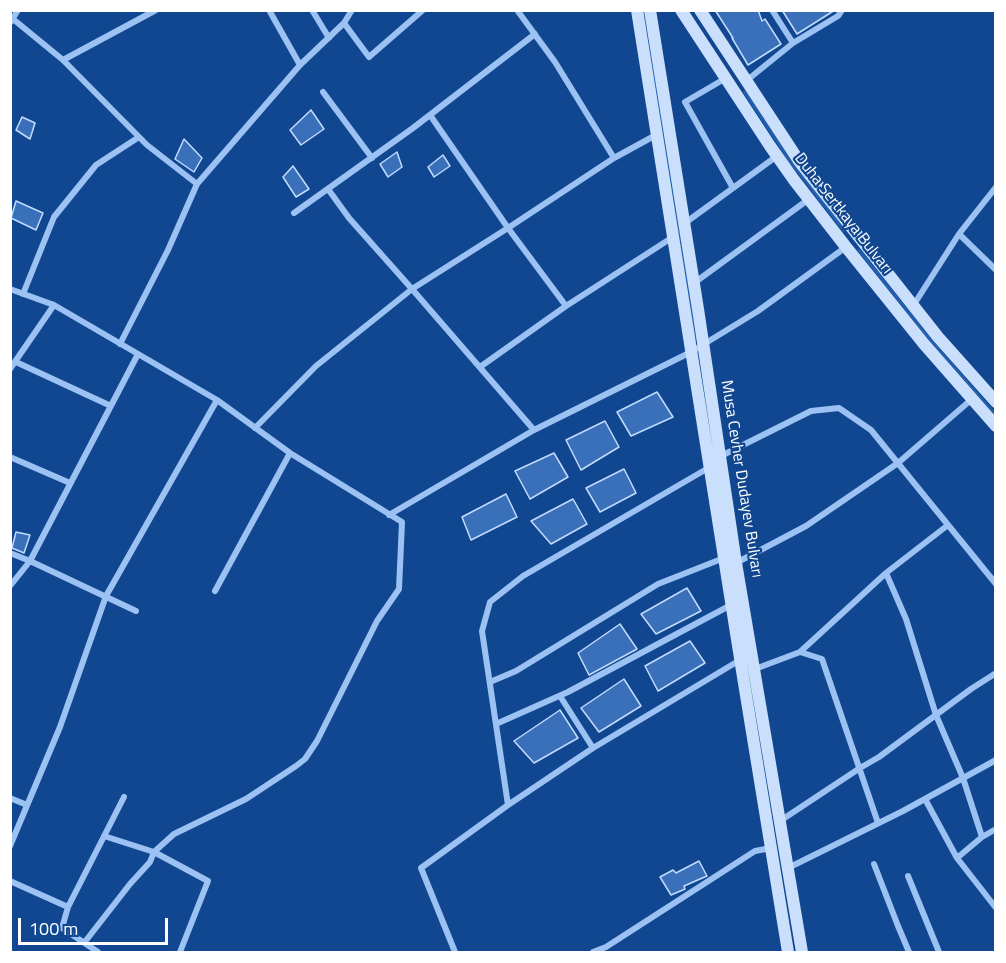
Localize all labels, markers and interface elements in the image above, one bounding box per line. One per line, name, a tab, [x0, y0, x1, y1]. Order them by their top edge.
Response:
street label: Duha Sertkaya Bulvarı	[790, 150, 896, 278]
street label: Musa Cevher Dudayev Bulvarı	[716, 379, 766, 579]
scale bar	[21, 906, 171, 944]
text: 100 m	[29, 915, 78, 942]

